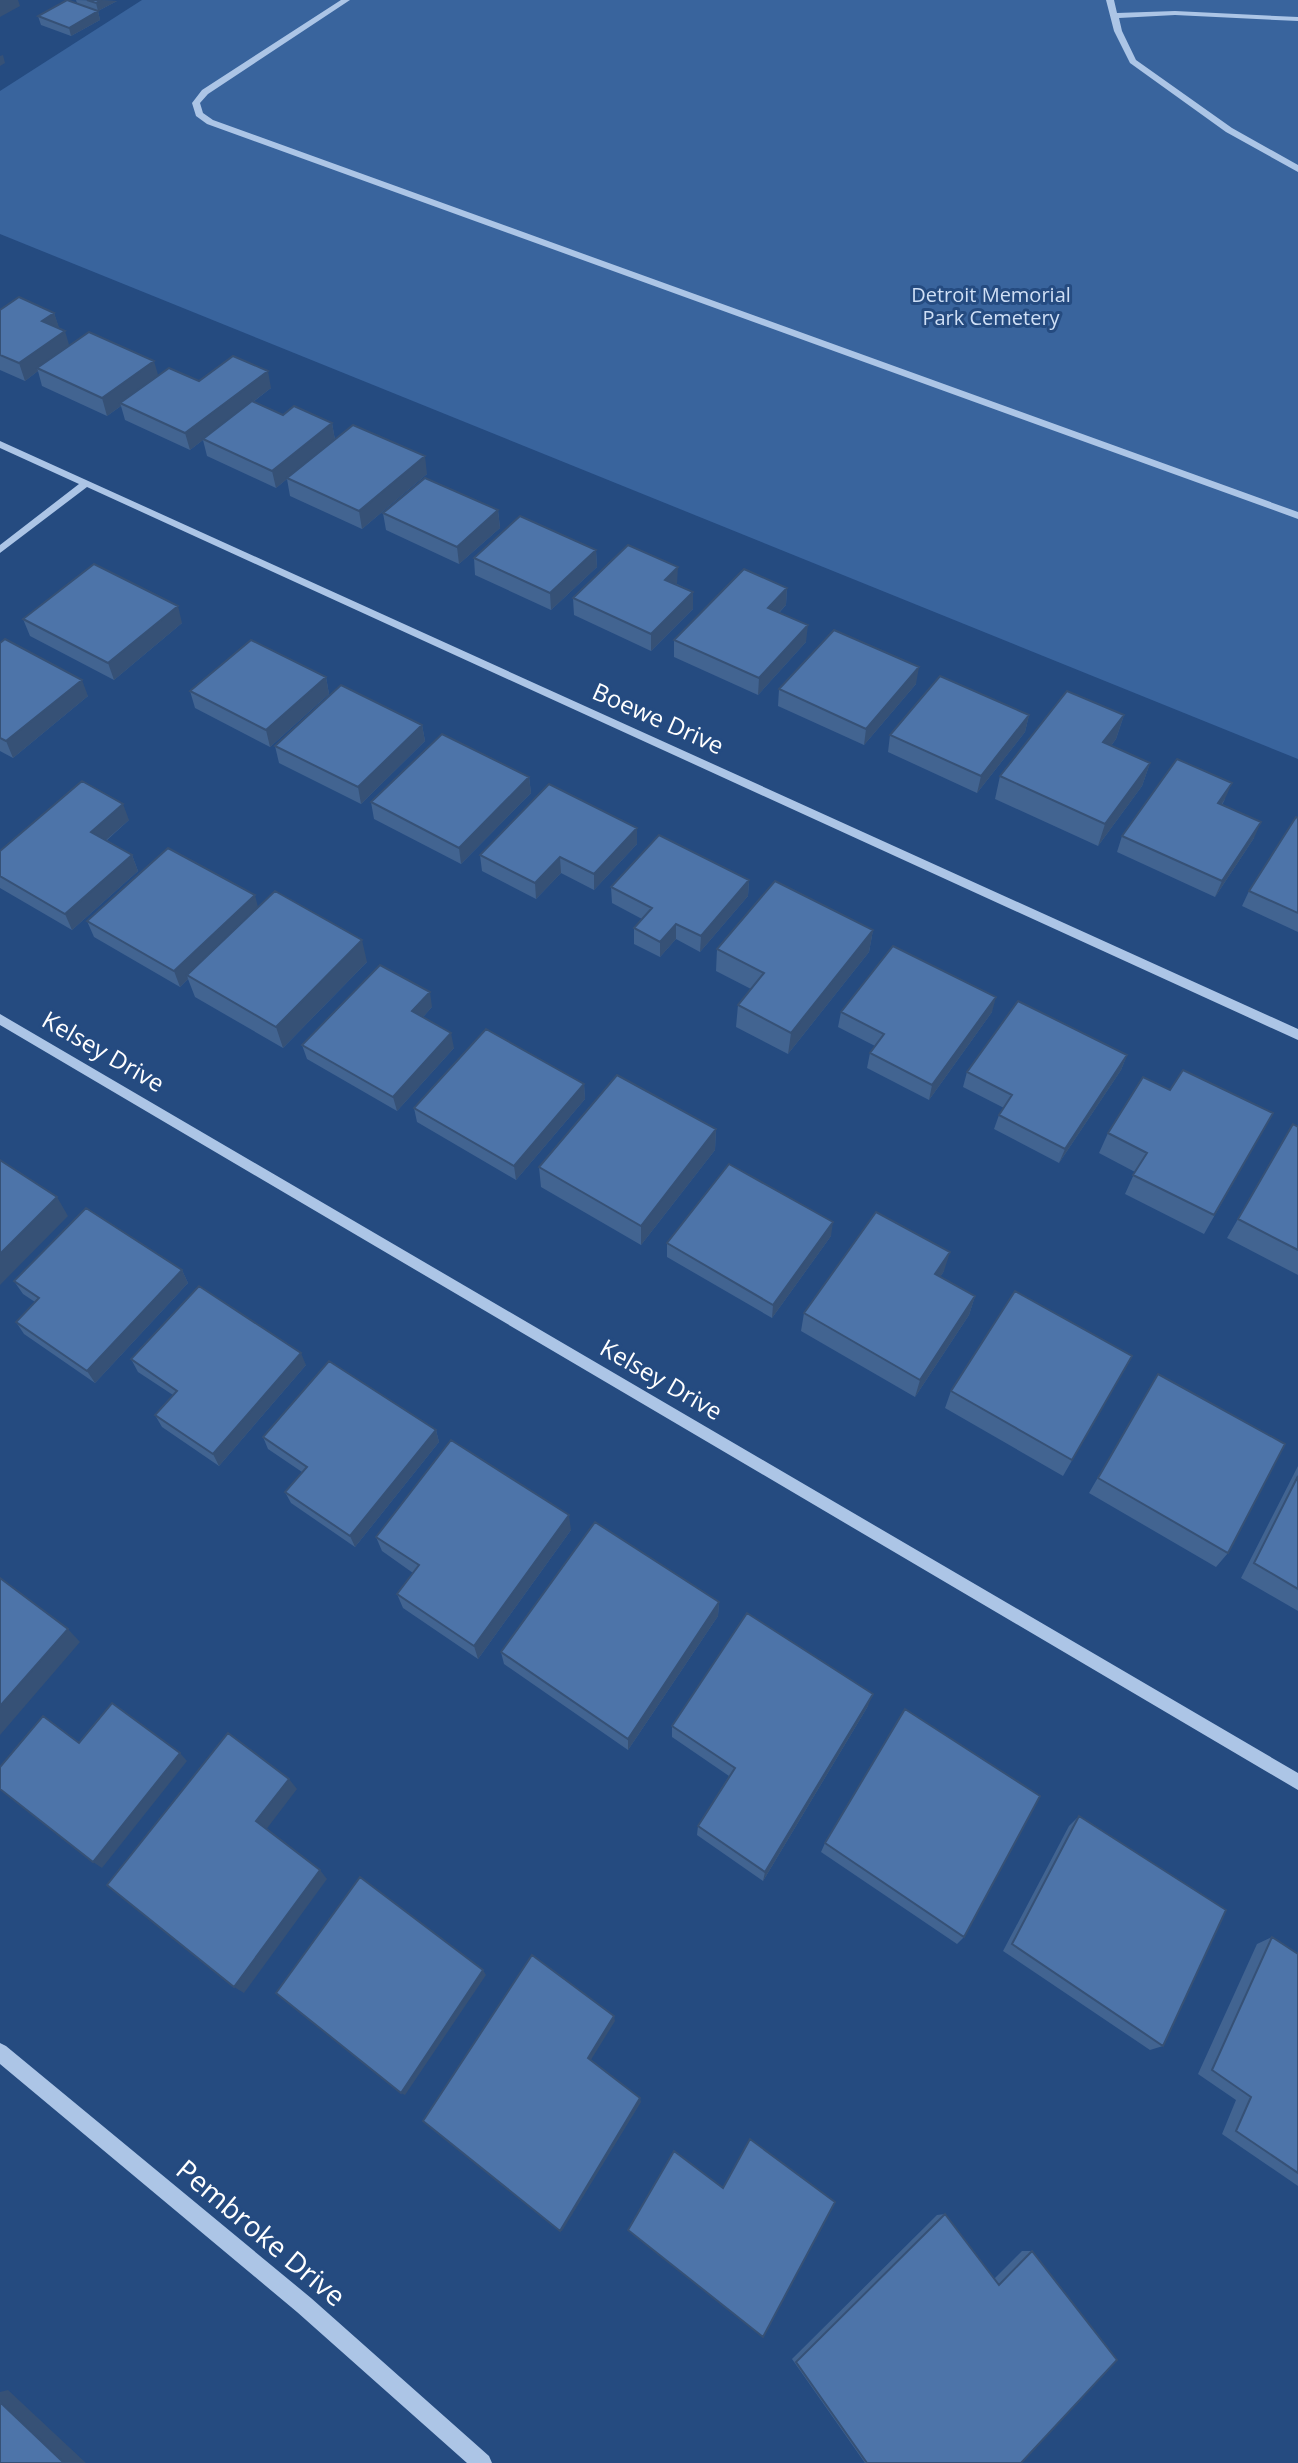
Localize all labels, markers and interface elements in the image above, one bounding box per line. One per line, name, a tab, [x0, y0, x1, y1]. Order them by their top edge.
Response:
park label: Detroit Memorial Park Cemetery	[911, 281, 1071, 331]
street label: Boewe Drive	[588, 674, 729, 761]
street label: Kelsey Drive	[37, 1002, 171, 1099]
street label: Kelsey Drive	[595, 1330, 729, 1427]
street label: Pembroke Drive	[169, 2150, 354, 2314]

